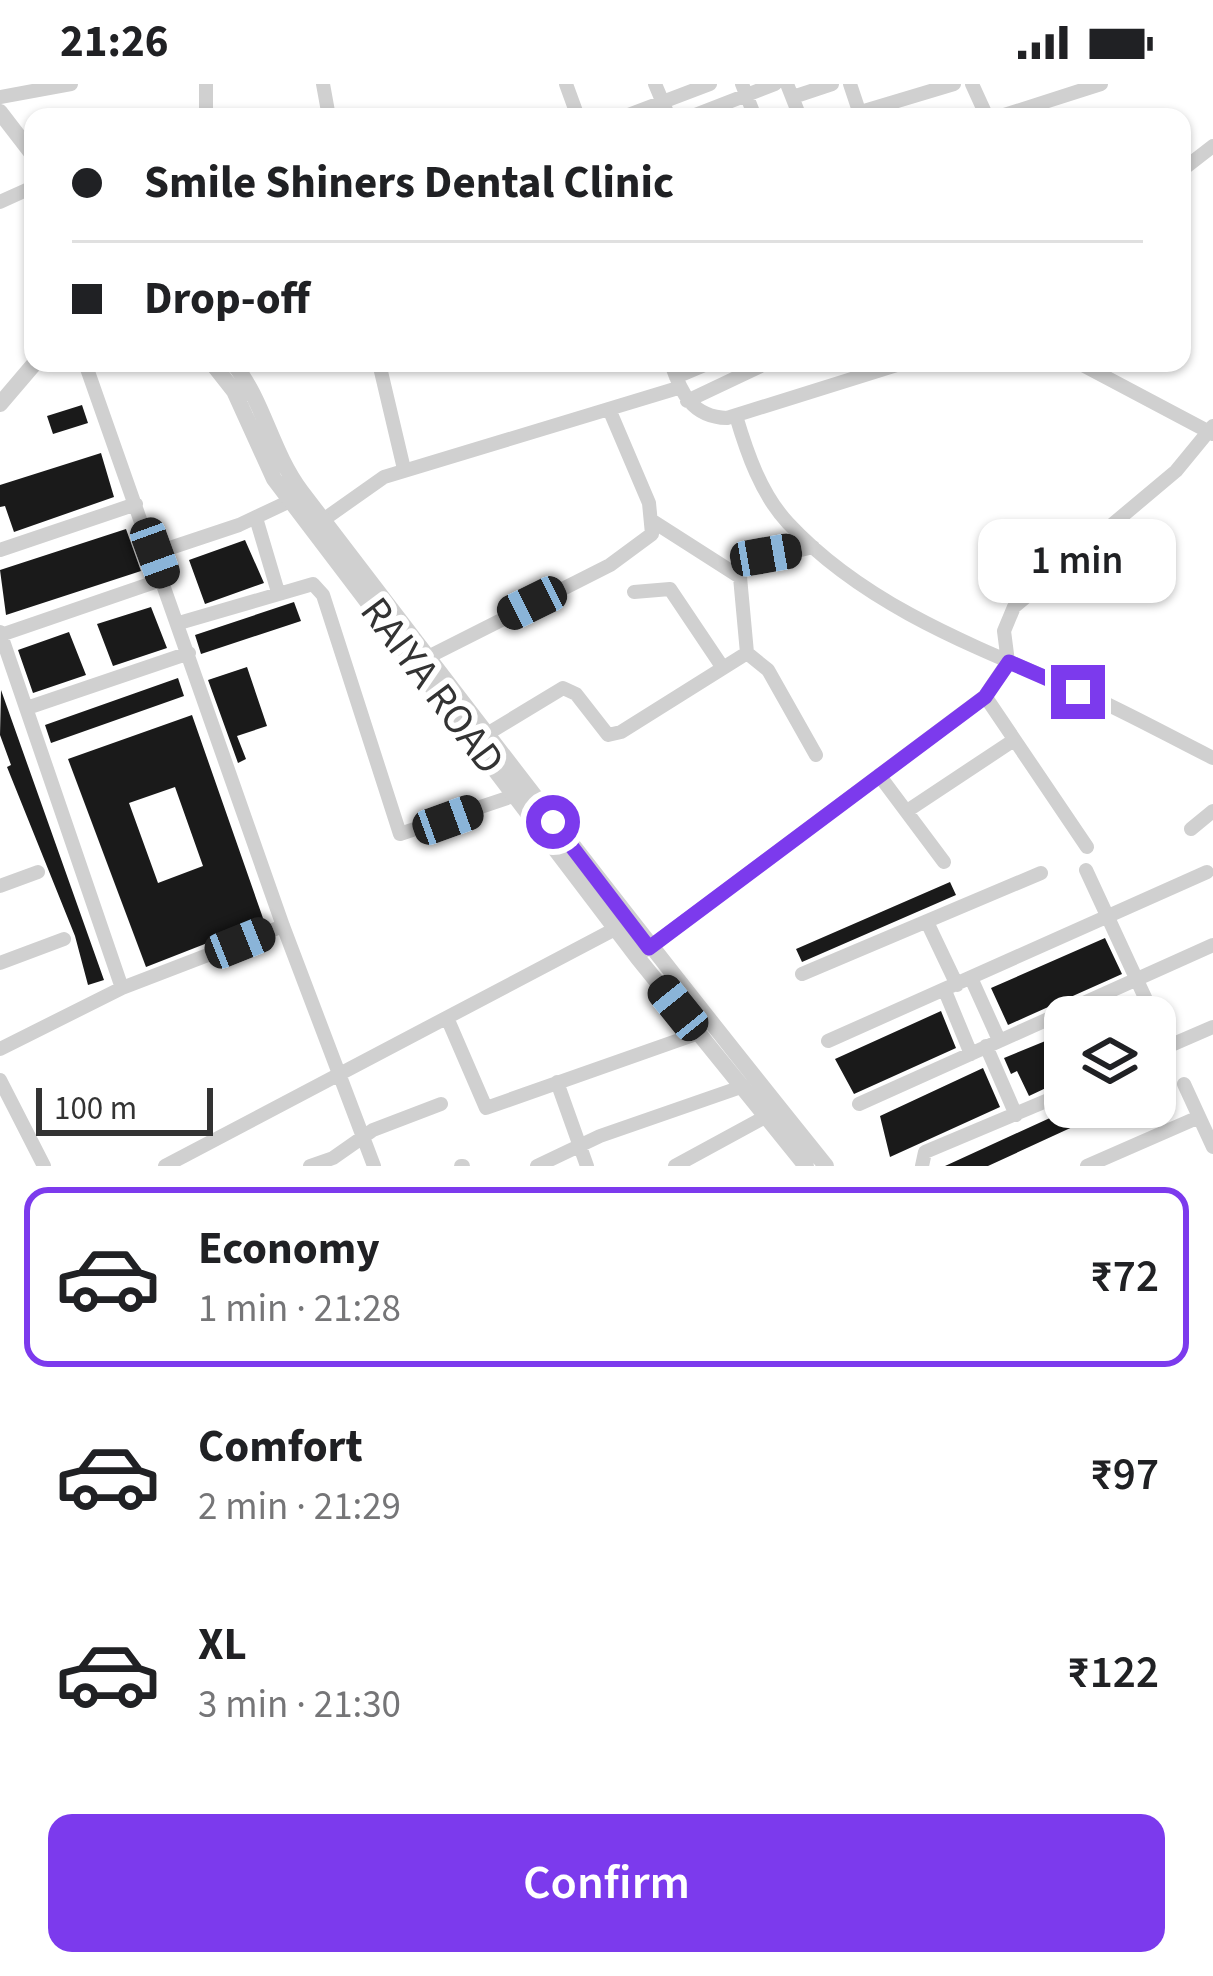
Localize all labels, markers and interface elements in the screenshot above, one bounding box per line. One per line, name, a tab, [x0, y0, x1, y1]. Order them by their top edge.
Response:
text: 21:26	[60, 10, 169, 74]
text: Smile Shiners Dental Clinic	[144, 151, 674, 215]
text: Drop-off	[144, 267, 310, 331]
car	[126, 513, 184, 593]
callout: 1 min	[979, 518, 1177, 602]
car	[727, 531, 805, 579]
text: 1 min	[1031, 533, 1123, 589]
car	[492, 571, 572, 635]
street label: RAIYA ROAD	[345, 585, 519, 787]
route end	[1051, 665, 1105, 719]
car	[408, 791, 488, 849]
route start	[526, 795, 580, 849]
car	[200, 913, 280, 973]
car	[641, 969, 715, 1047]
map controls	[1044, 996, 1176, 1128]
button: layers	[1044, 996, 1176, 1128]
scale bar	[36, 1082, 213, 1135]
text: 100 m	[54, 1085, 137, 1132]
text: Economy	[198, 1217, 380, 1281]
icon: car	[54, 1223, 162, 1331]
text: ₹72	[1090, 1245, 1159, 1309]
text: 1 min · 21:28	[198, 1281, 401, 1337]
text: Comfort	[198, 1415, 363, 1479]
icon: car	[54, 1421, 162, 1529]
text: ₹97	[1090, 1443, 1159, 1507]
text: 2 min · 21:29	[198, 1479, 401, 1535]
text: XL	[198, 1613, 247, 1677]
icon: car	[54, 1619, 162, 1727]
text: ₹122	[1067, 1641, 1159, 1705]
text: 3 min · 21:30	[198, 1677, 401, 1733]
button: Confirm	[48, 1814, 1165, 1952]

